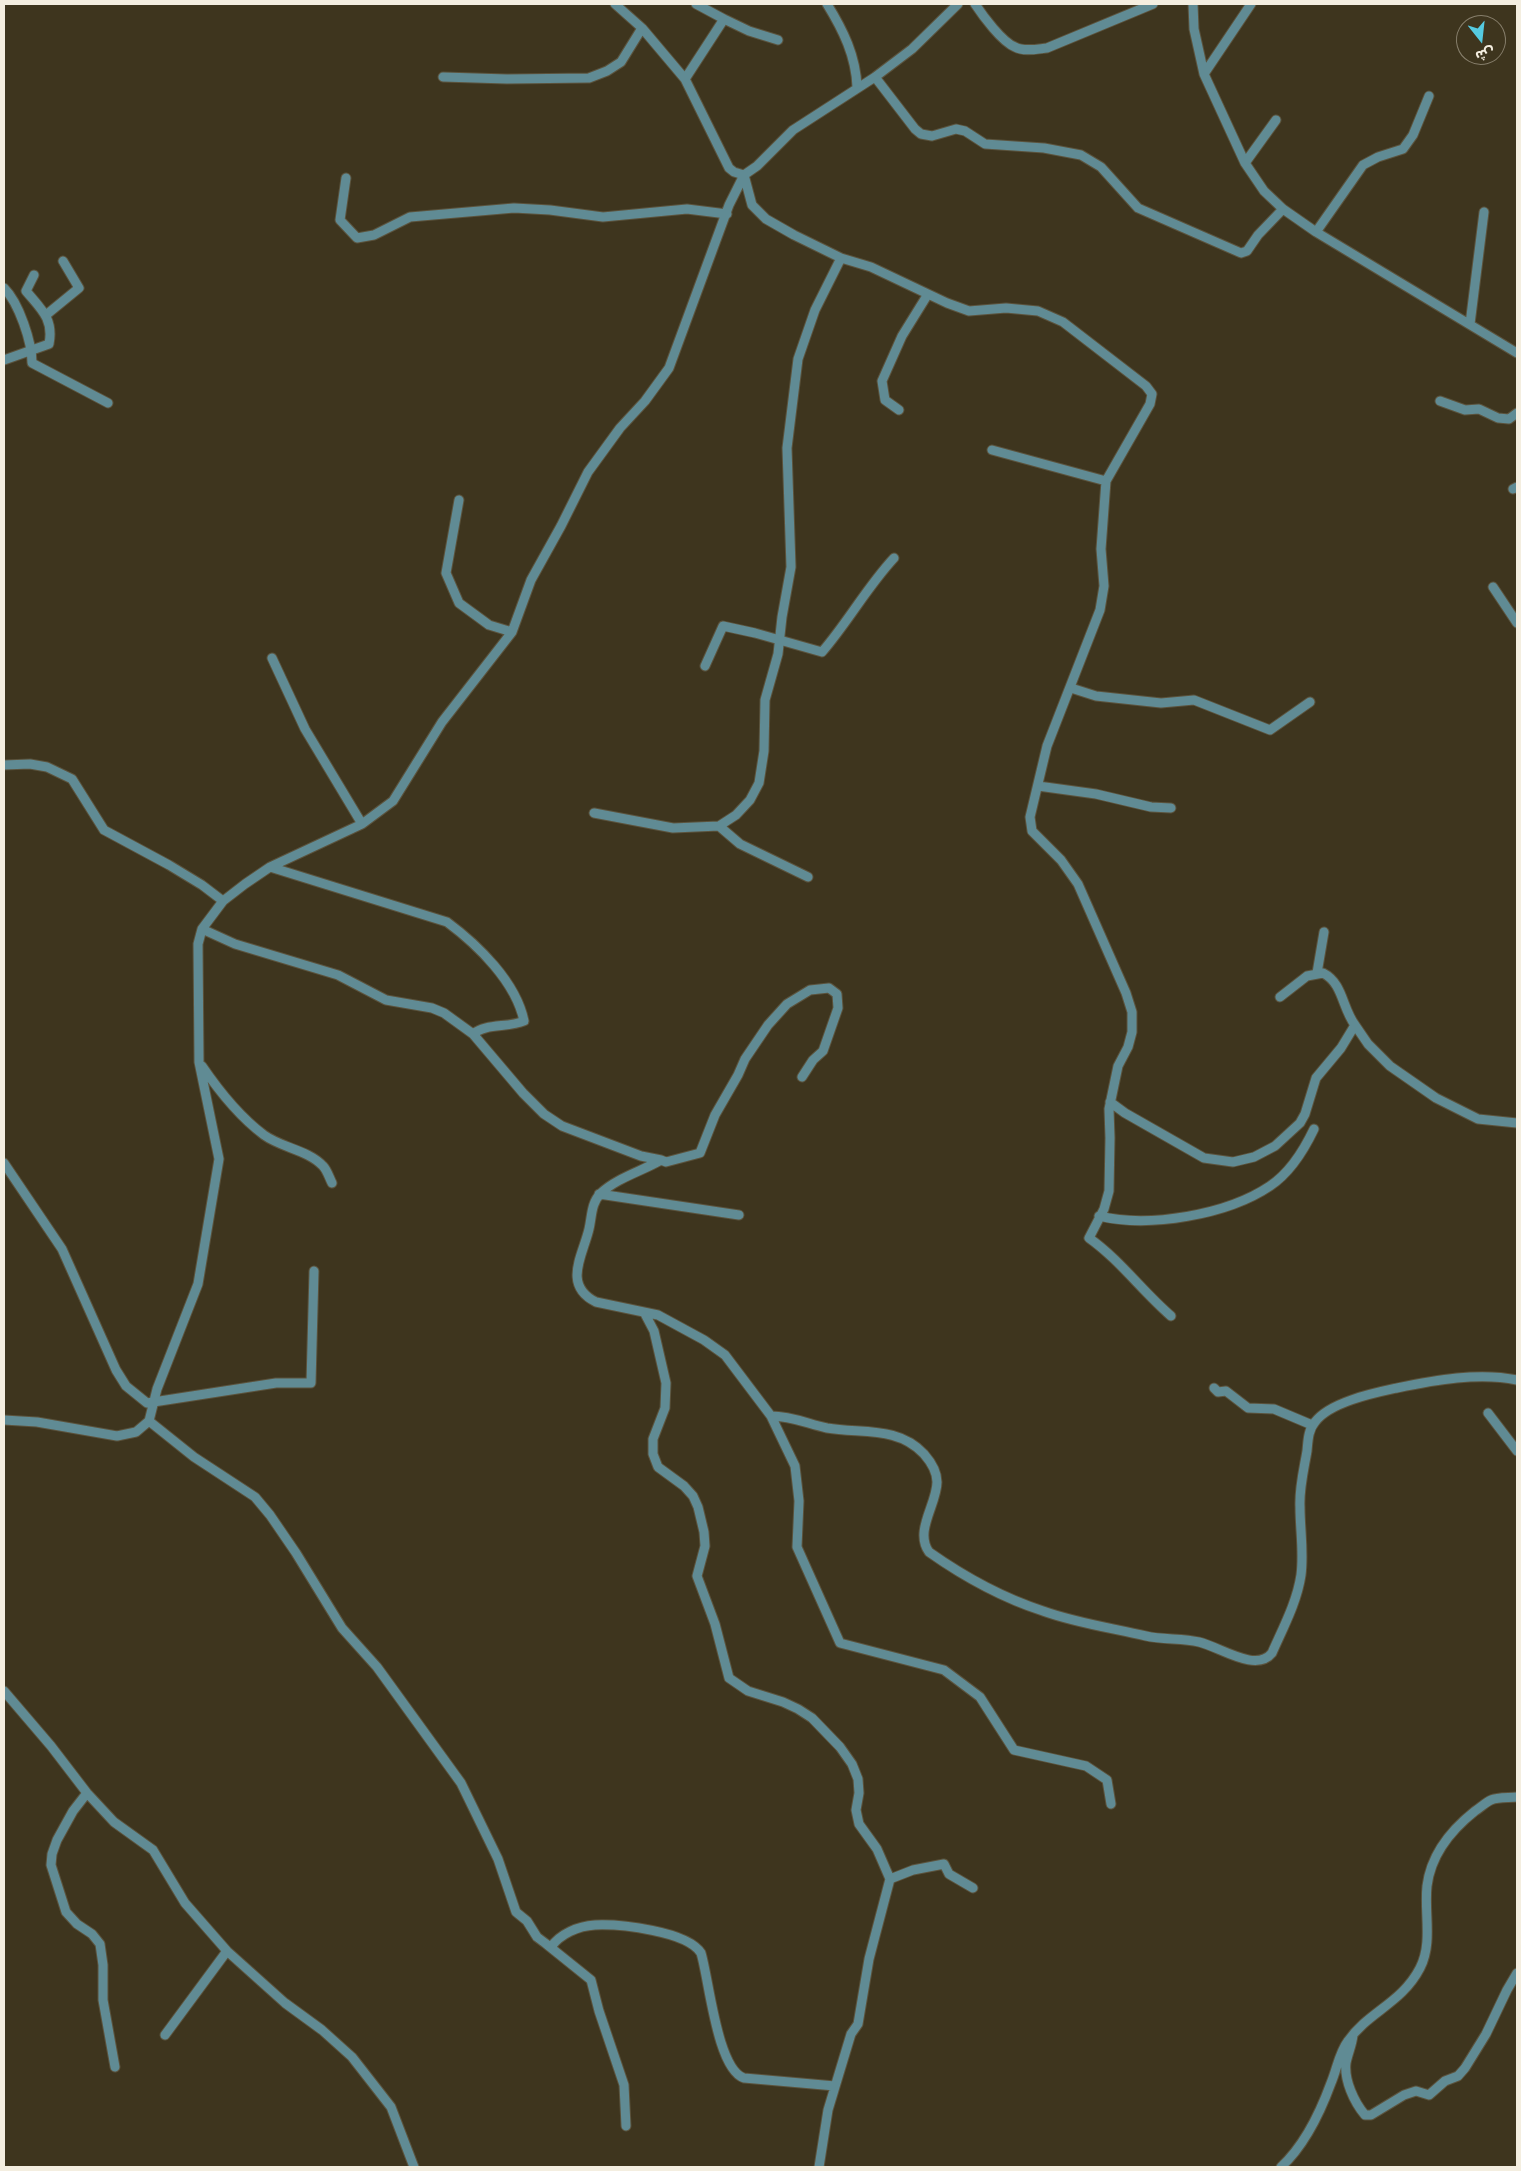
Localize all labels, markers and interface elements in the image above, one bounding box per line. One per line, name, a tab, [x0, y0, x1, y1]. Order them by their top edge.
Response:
north arrow	[1456, 15, 1506, 65]
text: ش	[1473, 42, 1497, 66]

